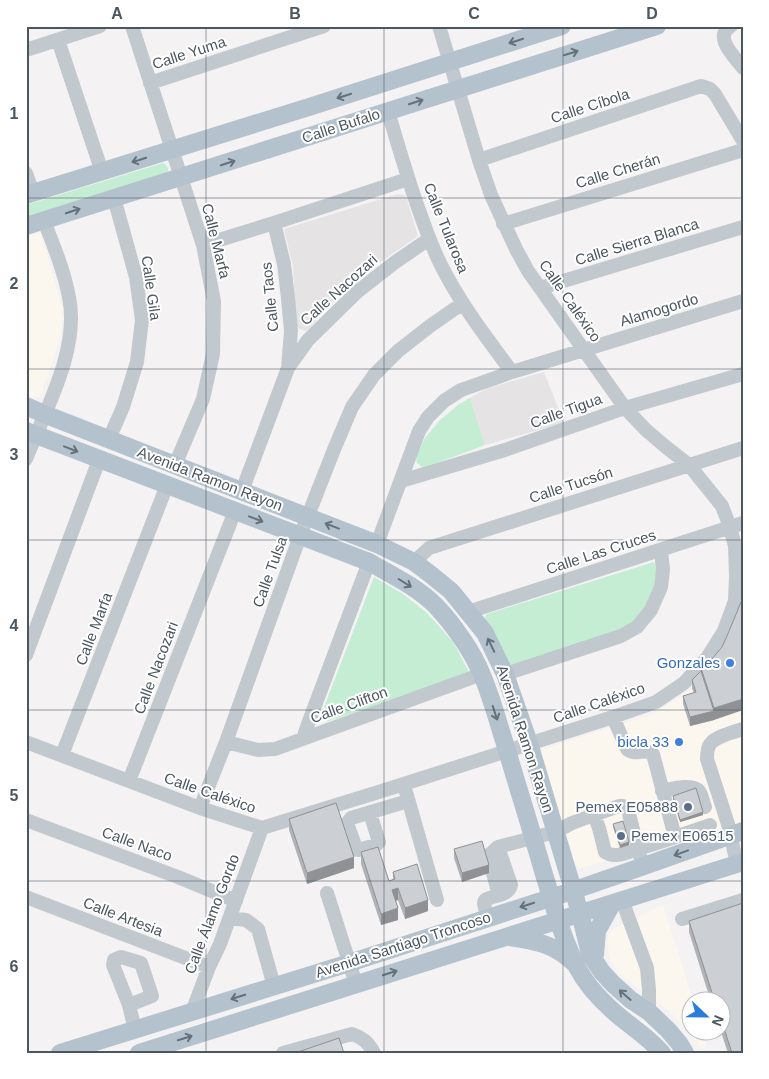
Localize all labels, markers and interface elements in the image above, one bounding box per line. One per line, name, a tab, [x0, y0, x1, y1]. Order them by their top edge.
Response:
text: A	[111, 5, 123, 22]
text: B	[289, 5, 301, 22]
text: C	[468, 5, 480, 22]
text: D	[646, 5, 658, 22]
street label: Calle Yuma	[150, 32, 228, 72]
one-way arrow	[508, 37, 524, 46]
one-way arrow	[562, 48, 578, 57]
street label: Calle Cíbola	[548, 85, 632, 126]
one-way arrow	[337, 91, 353, 101]
one-way arrow	[407, 97, 423, 106]
text: 1	[10, 105, 19, 122]
street label: Calle Bufalo	[300, 105, 382, 146]
street label: Calle Cherán	[574, 150, 662, 191]
one-way arrow	[132, 156, 148, 166]
one-way arrow	[219, 157, 235, 167]
street label: Calle Tularosa	[421, 180, 473, 276]
street label: Calle Marfa	[199, 202, 234, 281]
one-way arrow	[64, 206, 80, 216]
street label: Calle Sierra Blanca	[573, 214, 701, 268]
street label: Calle Nacozari	[297, 251, 381, 329]
street label: Calle Gila	[139, 255, 165, 322]
street label: Calle Caléxico	[536, 257, 605, 345]
street label: Calle Taos	[257, 261, 282, 333]
text: 2	[10, 275, 19, 292]
street label: Alamogordo	[618, 290, 700, 329]
street label: Calle Tigua	[528, 389, 605, 431]
street label: Avenida Ramon Rayon	[135, 443, 285, 514]
one-way arrow	[63, 445, 79, 454]
text: 3	[10, 446, 19, 463]
street label: Calle Tucsón	[527, 463, 615, 506]
one-way arrow	[248, 515, 263, 524]
one-way arrow	[324, 521, 340, 530]
street label: Calle Las Cruces	[544, 526, 658, 577]
street label: Calle Tulsa	[249, 533, 290, 610]
one-way arrow	[398, 578, 412, 588]
street label: Calle Marfa	[72, 589, 115, 668]
text: 4	[10, 617, 19, 634]
street label: Calle Nacozari	[130, 619, 181, 716]
one-way arrow	[486, 638, 495, 653]
place label: Gonzales	[657, 654, 720, 671]
marker: Gonzales	[724, 657, 736, 669]
street label: Avenida Ramon Rayon	[494, 663, 557, 815]
street label: Calle Caléxico	[551, 679, 647, 726]
street label: Calle Clifton	[308, 683, 390, 726]
one-way arrow	[491, 705, 500, 721]
place label: bicla 33	[617, 733, 669, 750]
marker: bicla 33	[673, 736, 685, 748]
street label: Calle Caléxico	[162, 769, 258, 816]
text: 5	[10, 787, 19, 804]
place label: Pemex E05888	[575, 798, 678, 815]
marker: Pemex E05888	[682, 801, 694, 813]
street label: Calle Naco	[100, 823, 175, 864]
place label: Pemex E06515	[631, 827, 734, 844]
marker: Pemex E06515	[615, 830, 627, 842]
one-way arrow	[673, 849, 689, 858]
street label: Calle Álamo Gordo	[181, 852, 242, 976]
street label: Calle Artesia	[81, 894, 166, 940]
one-way arrow	[519, 901, 535, 910]
street label: Avenida Santiago Troncoso	[313, 908, 493, 981]
text: 6	[10, 958, 19, 975]
one-way arrow	[382, 968, 398, 978]
one-way arrow	[619, 989, 632, 1001]
north arrow	[682, 992, 732, 1042]
one-way arrow	[231, 993, 247, 1003]
text: N	[709, 1013, 727, 1029]
one-way arrow	[177, 1033, 193, 1042]

